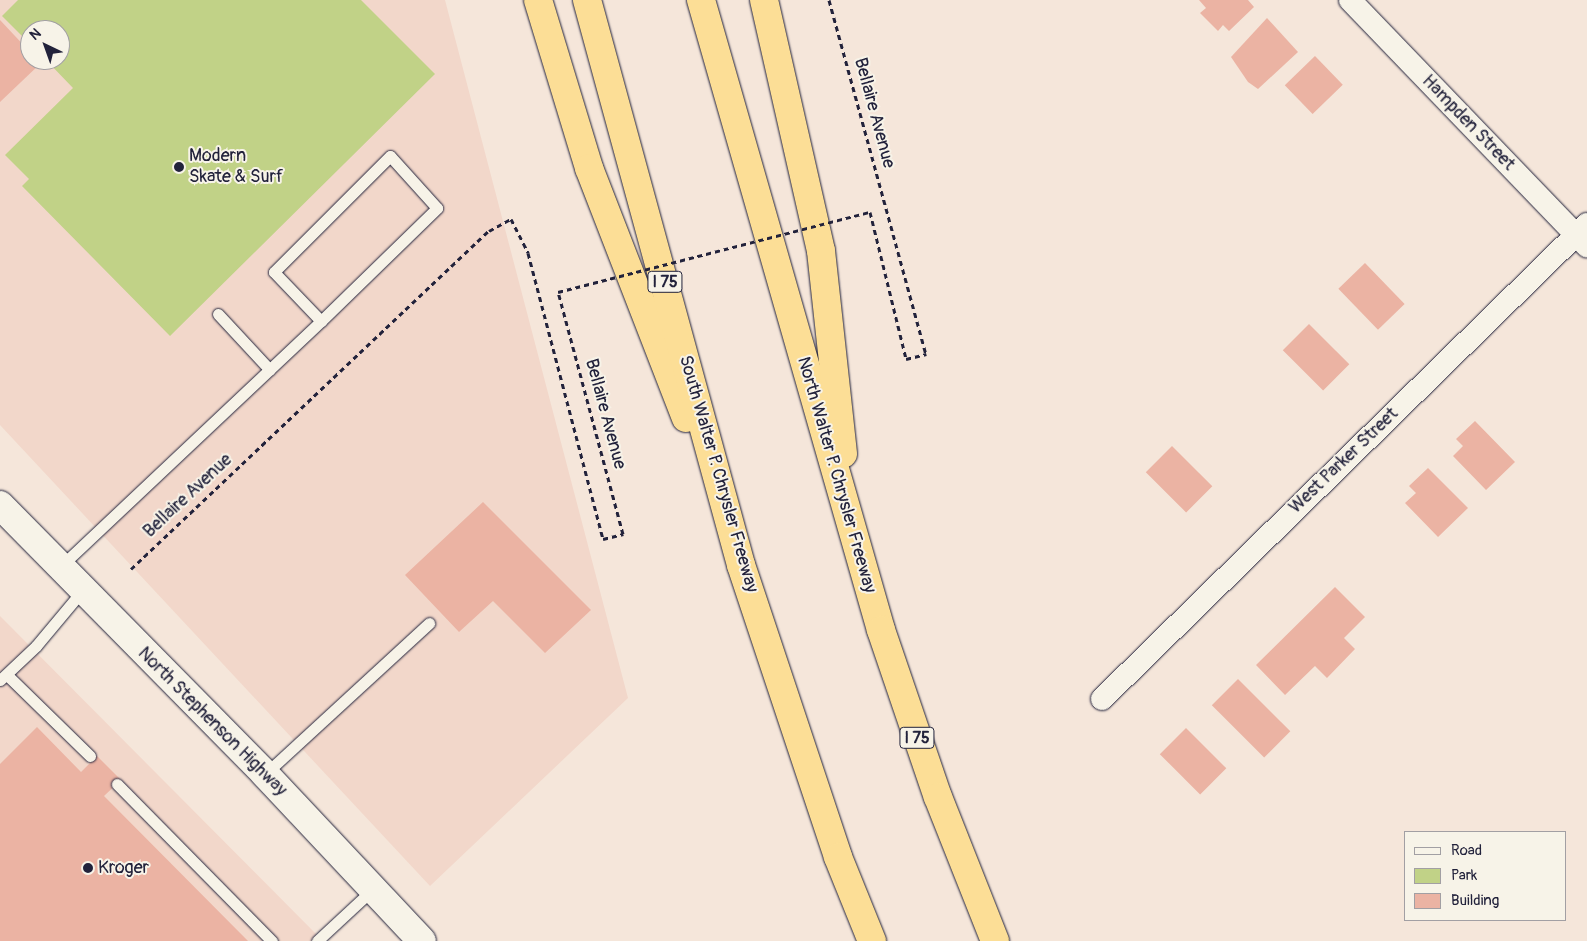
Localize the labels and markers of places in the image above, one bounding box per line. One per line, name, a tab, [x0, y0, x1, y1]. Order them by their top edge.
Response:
place label: Modern Skate & Surf	[189, 146, 283, 188]
marker: Modern Skate & Surf	[173, 161, 185, 173]
place label: Kroger	[98, 857, 149, 879]
marker: Kroger	[82, 862, 94, 874]

